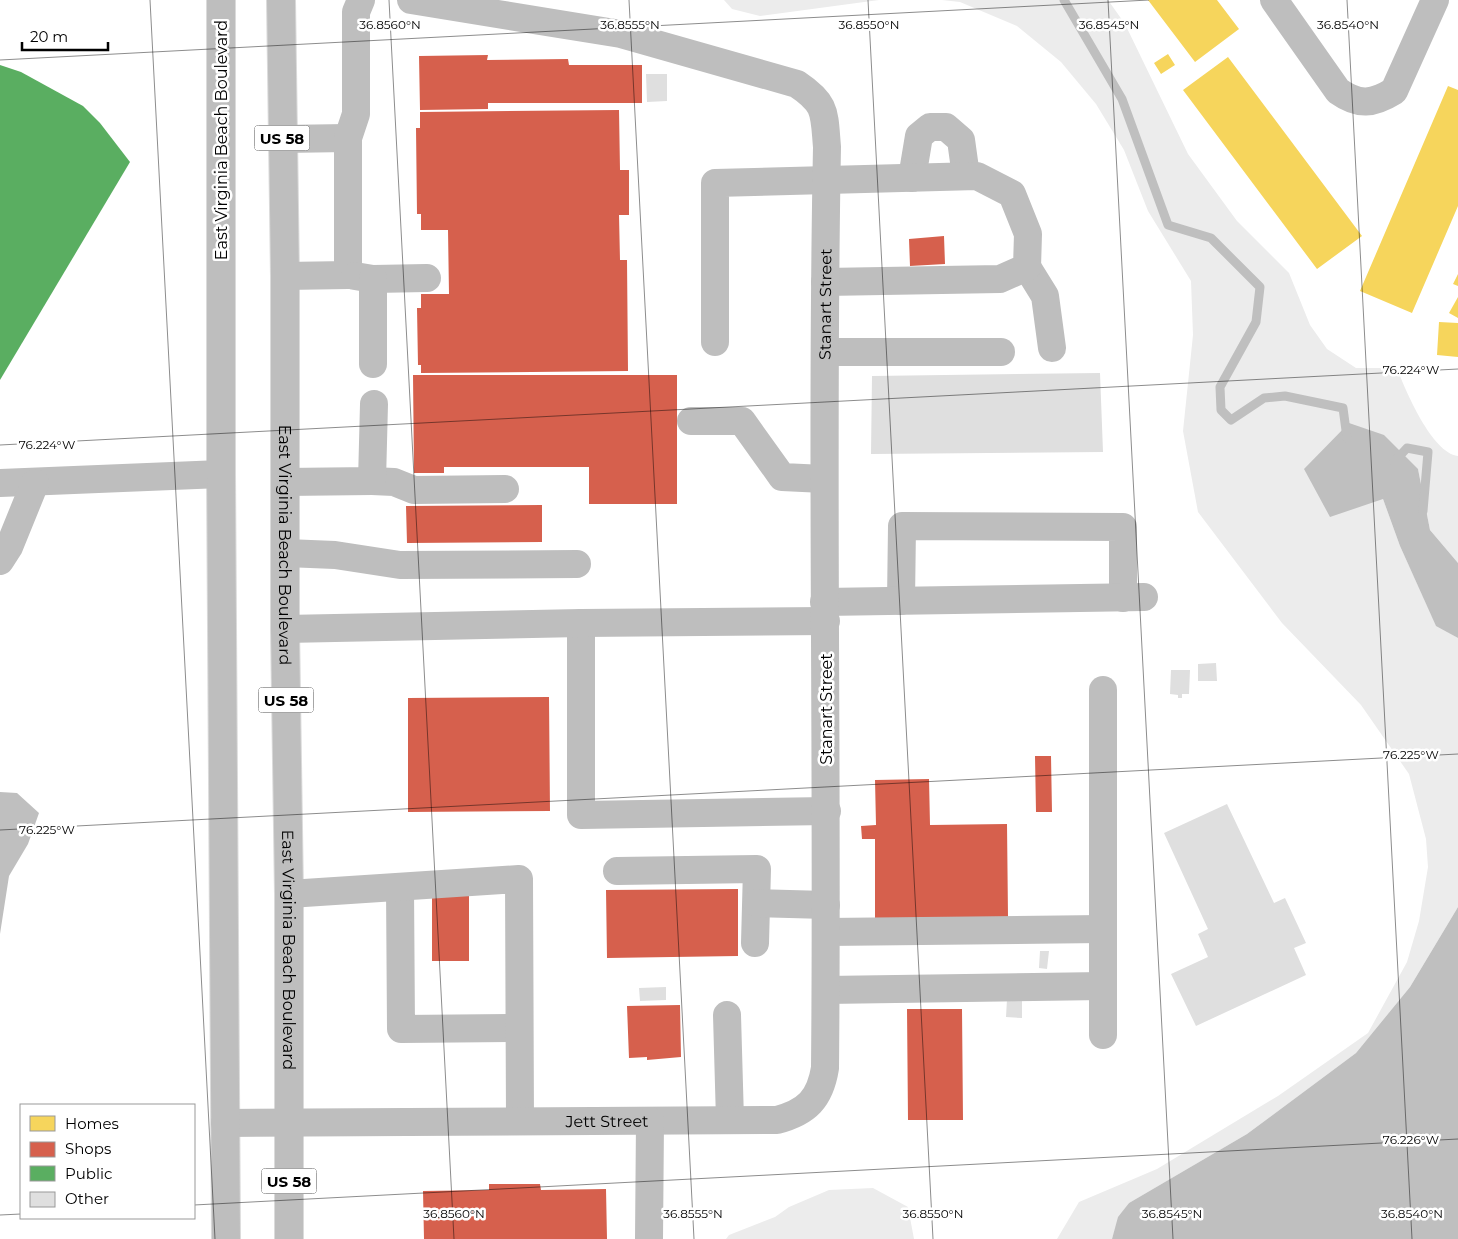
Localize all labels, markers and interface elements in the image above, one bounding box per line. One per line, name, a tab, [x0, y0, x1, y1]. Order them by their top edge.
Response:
text: 36.8560°N	[359, 17, 421, 32]
text: 36.8555°N	[600, 17, 660, 32]
text: 36.8550°N	[839, 17, 899, 32]
text: 36.8545°N	[1079, 17, 1139, 32]
text: 36.8540°N	[1317, 17, 1379, 32]
scale bar	[22, 20, 109, 52]
street label: East Virginia Beach Boulevard	[212, 20, 231, 260]
text: 20 m	[30, 27, 68, 46]
road number: US 58	[254, 126, 310, 150]
street label: Stanart Street	[815, 248, 835, 360]
text: 76.224°W	[1383, 362, 1439, 377]
street label: East Virginia Beach Boulevard	[276, 425, 295, 665]
text: 76.224°W	[19, 437, 75, 452]
street label: Stanart Street	[817, 653, 836, 765]
road number: US 58	[258, 688, 314, 712]
text: 76.225°W	[1383, 747, 1439, 762]
text: 76.225°W	[19, 822, 75, 837]
street label: East Virginia Beach Boulevard	[279, 830, 299, 1070]
legend	[20, 1104, 195, 1219]
street label: Jett Street	[564, 1111, 649, 1131]
text: Homes	[65, 1114, 119, 1133]
text: 76.226°W	[1383, 1132, 1439, 1147]
text: Shops	[65, 1139, 111, 1158]
text: Public	[65, 1164, 113, 1183]
road number: US 58	[262, 1168, 316, 1194]
text: Other	[65, 1189, 109, 1208]
text: 36.8560°N	[423, 1206, 485, 1221]
text: 36.8555°N	[663, 1206, 723, 1221]
text: 36.8550°N	[903, 1206, 963, 1221]
text: 36.8545°N	[1142, 1206, 1202, 1221]
text: 36.8540°N	[1381, 1206, 1443, 1221]

